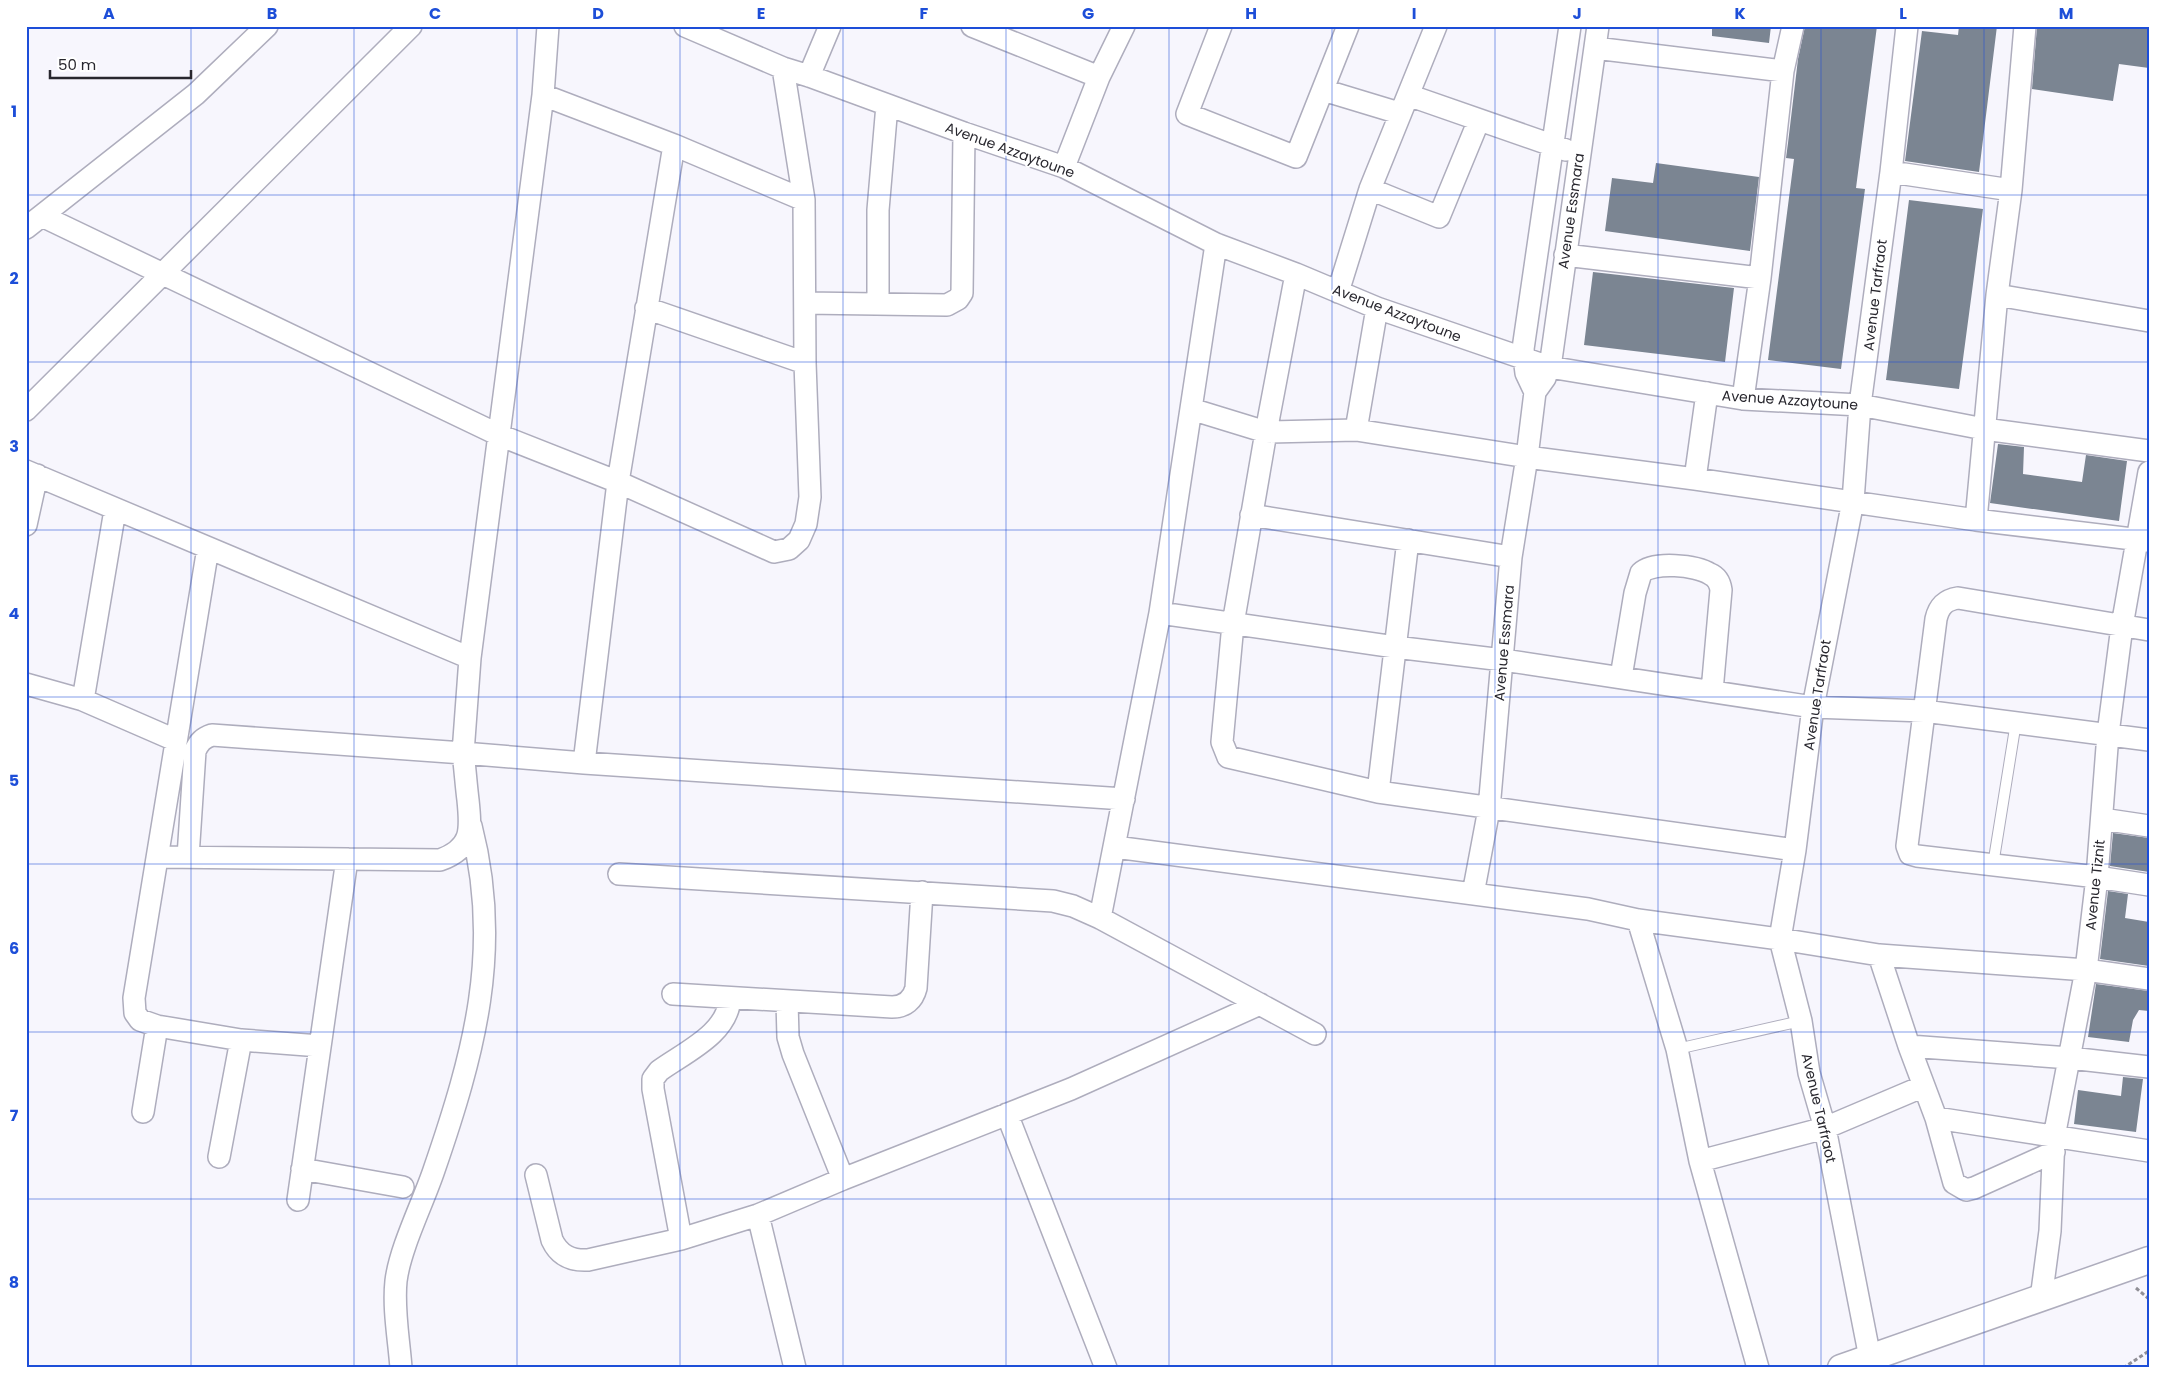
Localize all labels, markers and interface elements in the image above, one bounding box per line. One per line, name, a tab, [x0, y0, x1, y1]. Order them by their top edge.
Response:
text: A	[103, 2, 115, 25]
text: B	[267, 2, 277, 25]
text: C	[429, 2, 441, 25]
text: D	[592, 2, 604, 25]
text: E	[757, 2, 765, 25]
text: F	[920, 2, 929, 25]
text: G	[1082, 2, 1094, 25]
text: H	[1245, 2, 1257, 25]
text: I	[1412, 2, 1416, 25]
text: J	[1572, 2, 1582, 25]
text: K	[1734, 2, 1746, 25]
text: L	[1899, 2, 1907, 25]
text: M	[2059, 2, 2073, 25]
scale bar	[50, 48, 191, 80]
text: 50 m	[58, 54, 96, 75]
text: 1	[11, 100, 17, 123]
street label: Avenue Azzaytoune	[942, 117, 1078, 183]
street label: Avenue Essmara	[1553, 152, 1589, 270]
street label: Avenue Tarfraot	[1858, 238, 1892, 352]
text: 2	[9, 267, 19, 290]
street label: Avenue Azzaytoune	[1330, 279, 1465, 347]
street label: Avenue Azzaytoune	[1721, 385, 1859, 415]
text: 3	[9, 435, 19, 458]
street label: Avenue Essmara	[1489, 584, 1519, 702]
text: 4	[9, 602, 20, 625]
street label: Avenue Tarfraot	[1798, 638, 1836, 752]
text: 5	[9, 769, 19, 792]
street label: Avenue Tiznit	[2080, 839, 2110, 931]
text: 6	[9, 937, 19, 960]
street label: Avenue Tarfraot	[1797, 1051, 1841, 1165]
text: 7	[10, 1104, 19, 1127]
text: 8	[9, 1271, 19, 1294]

